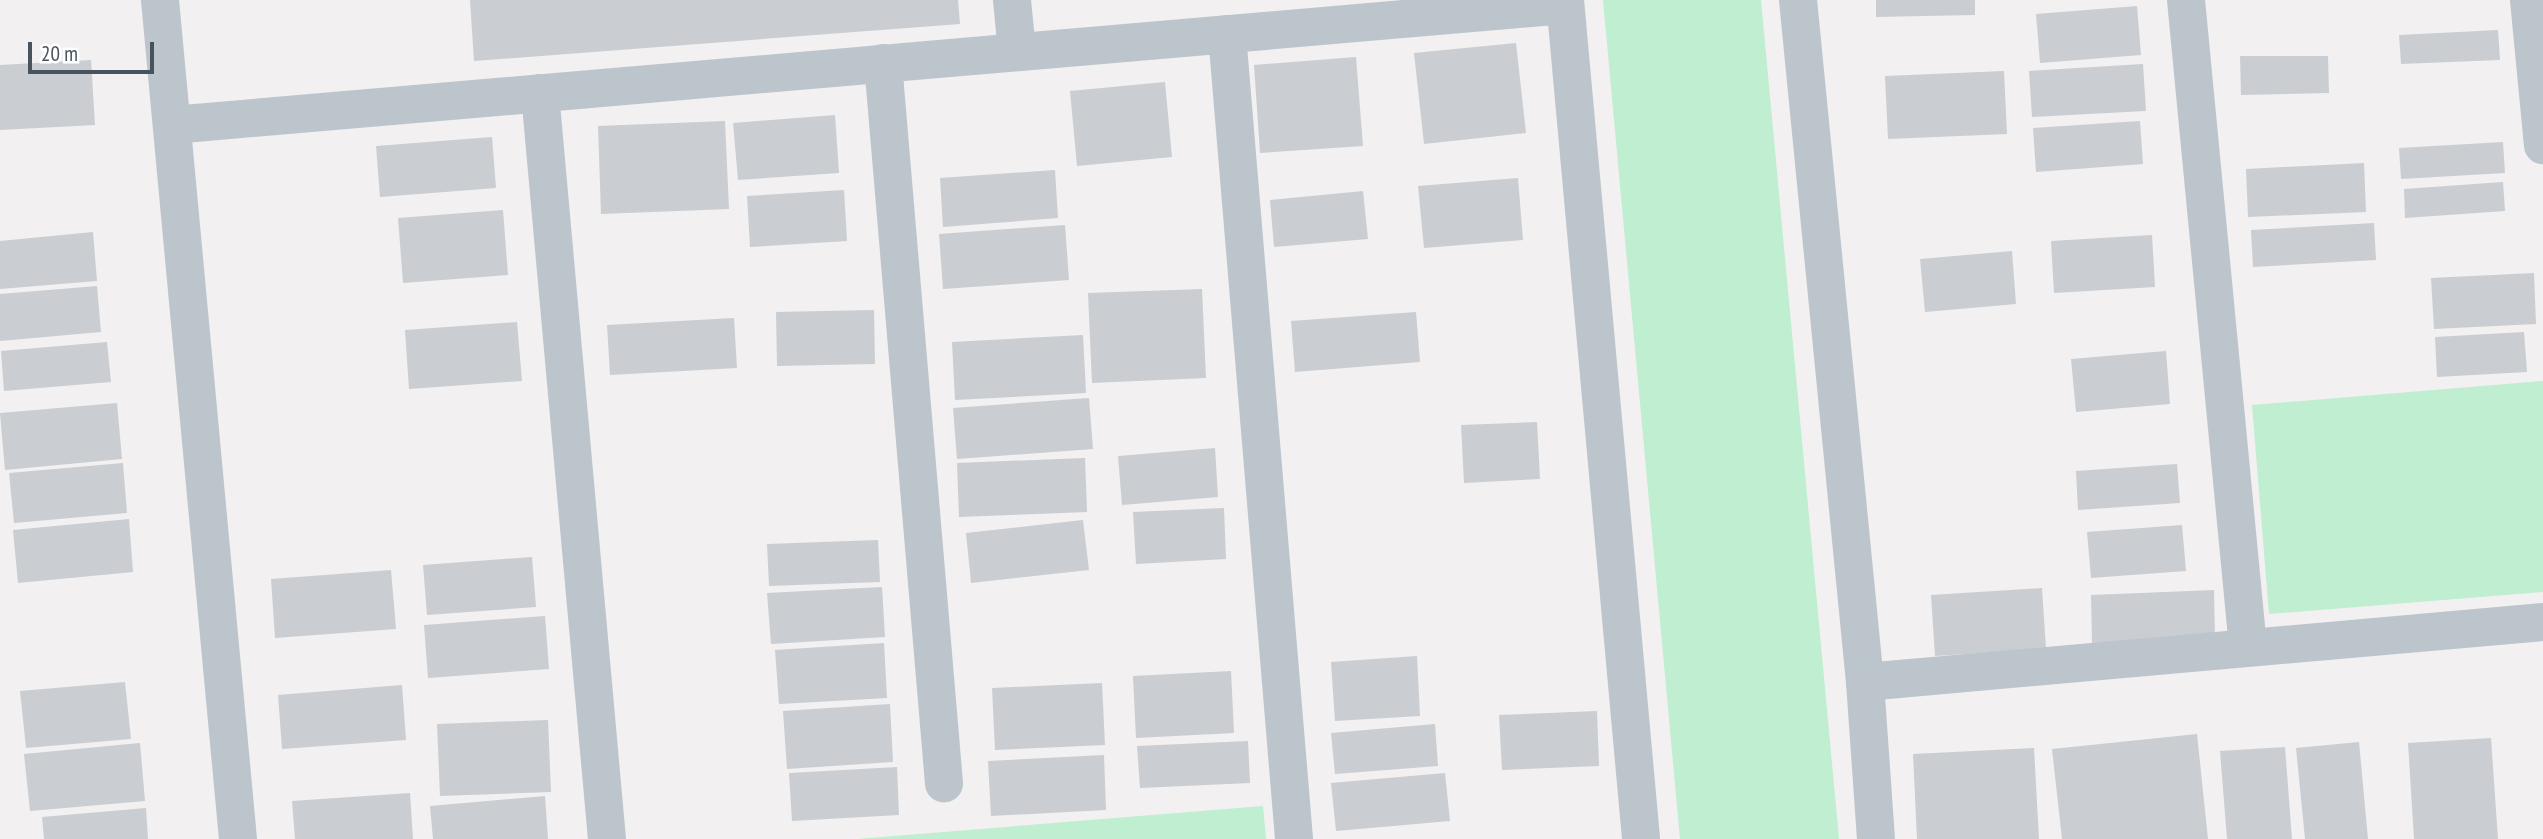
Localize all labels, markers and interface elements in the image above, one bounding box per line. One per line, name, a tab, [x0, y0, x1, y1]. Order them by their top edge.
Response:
scale bar	[32, 28, 158, 72]
text: 20 m	[41, 40, 78, 67]

